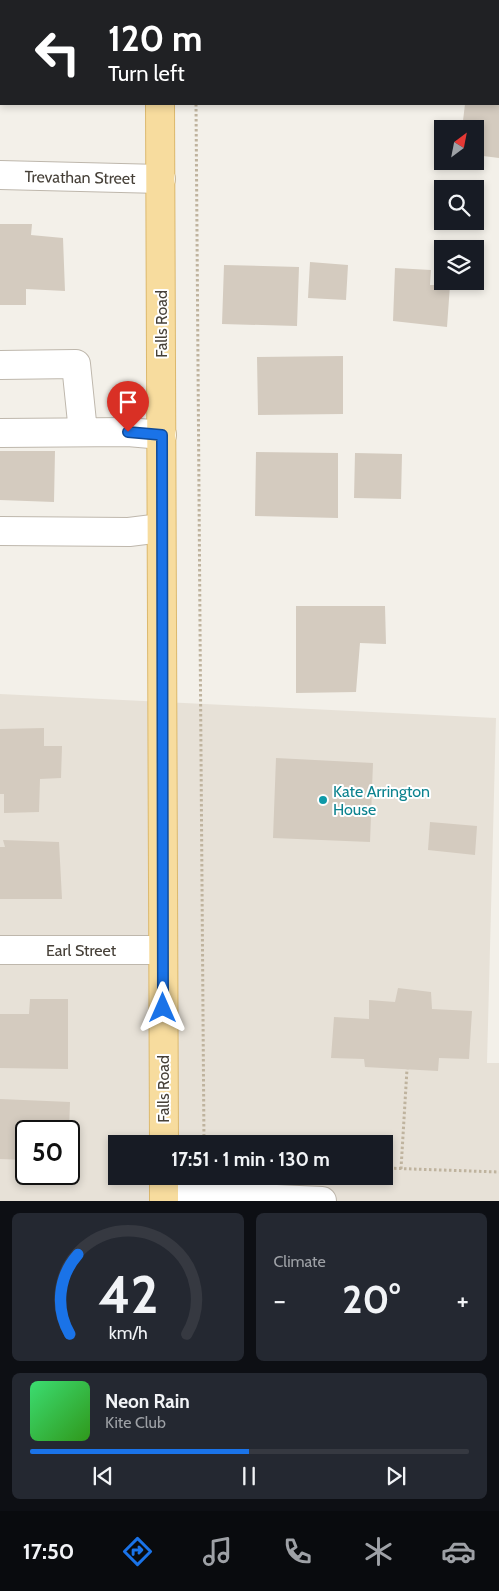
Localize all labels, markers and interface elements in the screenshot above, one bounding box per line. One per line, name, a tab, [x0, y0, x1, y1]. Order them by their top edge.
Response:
text: 120 m	[108, 17, 202, 60]
icon: left	[25, 20, 90, 85]
text: Turn left	[108, 60, 185, 87]
north arrow	[434, 120, 484, 170]
map controls	[434, 120, 484, 290]
street label: Trevathan Street	[24, 167, 136, 188]
button: search	[434, 180, 484, 230]
button: layers	[434, 240, 484, 290]
street label: Falls Road	[152, 290, 171, 358]
pin	[107, 381, 149, 432]
icon: arrive	[114, 388, 142, 416]
place label: Kate Arrington House	[333, 782, 430, 819]
marker: Kate Arrington House	[317, 794, 329, 806]
street label: Earl Street	[46, 941, 117, 960]
position arrow	[136, 981, 188, 1033]
street label: Falls Road	[154, 1055, 173, 1123]
speed limit sign: 50	[15, 1120, 80, 1185]
text: 17:51 · 1 min · 130 m	[171, 1148, 330, 1171]
text: Climate	[274, 1252, 326, 1271]
text: 42	[98, 1263, 158, 1326]
text: 20°	[342, 1276, 400, 1323]
text: −	[274, 1283, 286, 1317]
text: +	[457, 1283, 469, 1317]
text: km/h	[108, 1322, 147, 1343]
text: Neon Rain	[105, 1390, 190, 1413]
text: Kite Club	[105, 1413, 166, 1432]
icon: previous	[89, 1462, 117, 1490]
icon: pause	[235, 1462, 263, 1490]
icon: next	[382, 1462, 410, 1490]
icon: directions	[120, 1534, 155, 1569]
icon: music	[200, 1534, 235, 1569]
icon: phone	[280, 1534, 315, 1569]
icon: climate	[361, 1534, 396, 1569]
icon: car	[441, 1534, 476, 1569]
text: 17:50	[23, 1538, 74, 1565]

